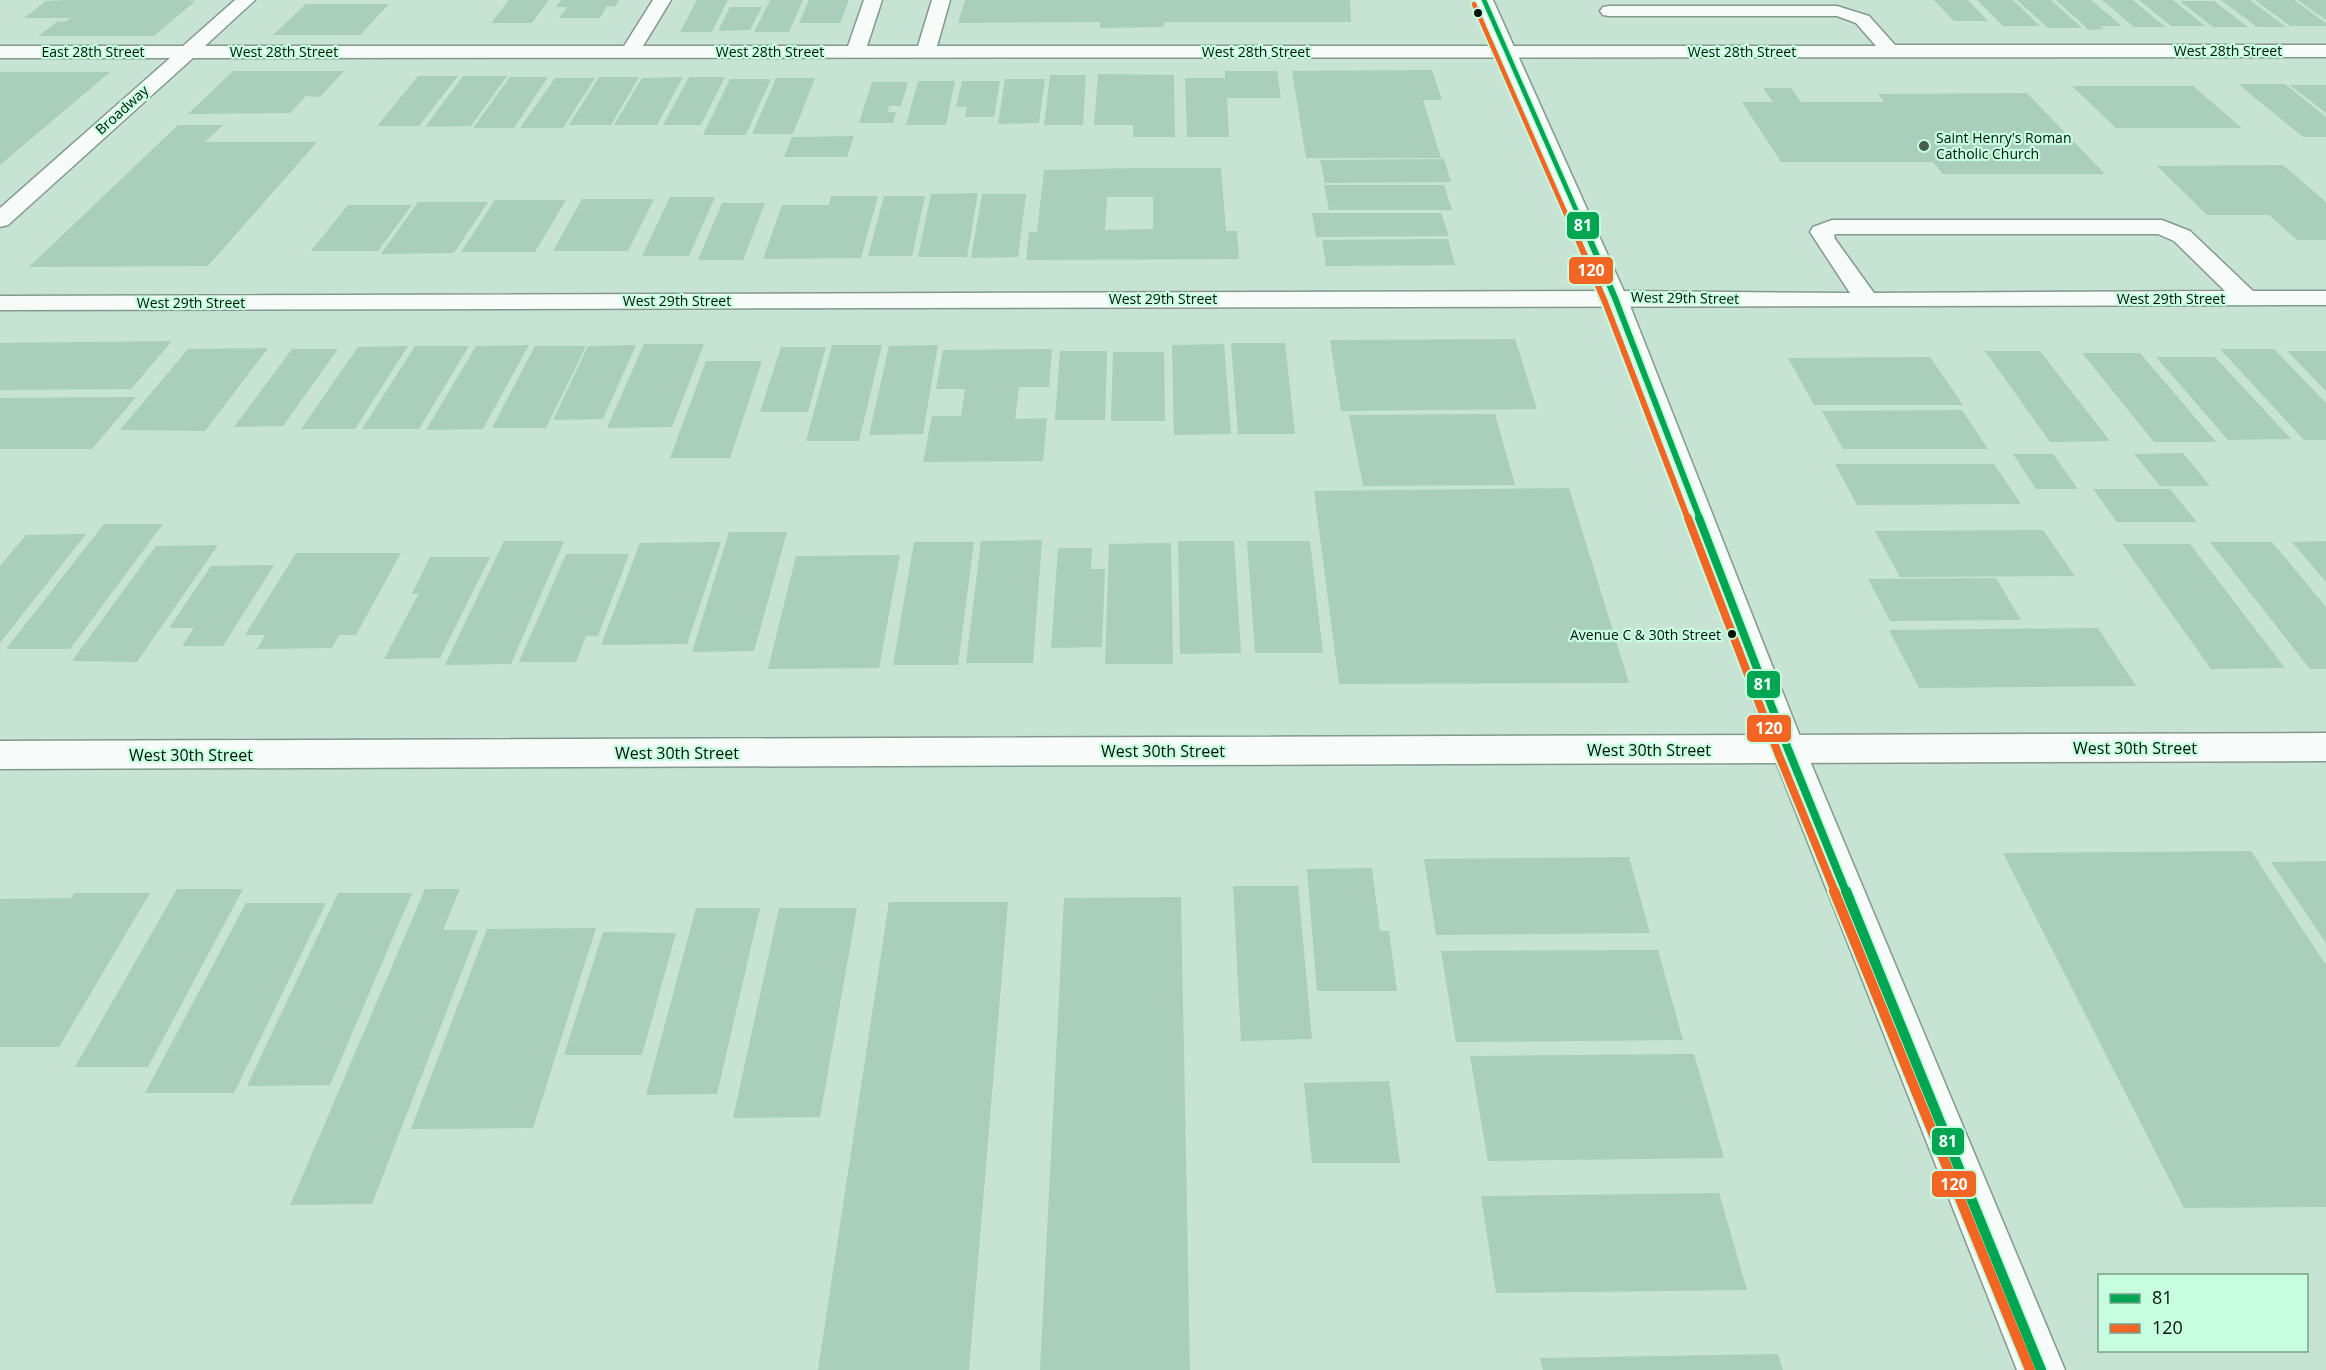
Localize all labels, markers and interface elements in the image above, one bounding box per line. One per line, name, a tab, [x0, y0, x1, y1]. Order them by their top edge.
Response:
unlabelled marker	[1472, 7, 1484, 19]
street label: West 28th Street	[2174, 41, 2282, 60]
street label: East 28th Street	[41, 42, 145, 61]
street label: West 28th Street	[230, 42, 338, 61]
street label: West 28th Street	[716, 42, 824, 61]
street label: West 28th Street	[1202, 42, 1310, 61]
street label: West 28th Street	[1688, 42, 1796, 61]
street label: Broadway	[91, 80, 153, 138]
place label: Saint Henry's Roman Catholic Church	[1936, 128, 2071, 163]
marker: Saint Henry's Roman Catholic Church	[1917, 139, 1931, 153]
line badge: 81	[1566, 211, 1600, 240]
text: 81	[1574, 214, 1592, 236]
line badge: 120	[1568, 256, 1614, 285]
text: 120	[1577, 259, 1605, 281]
street label: West 29th Street	[1631, 287, 1739, 308]
street label: West 29th Street	[1109, 289, 1217, 308]
street label: West 29th Street	[2117, 289, 2225, 308]
street label: West 29th Street	[623, 291, 731, 310]
street label: West 29th Street	[137, 293, 245, 312]
place label: Avenue C & 30th Street	[1570, 625, 1721, 644]
marker: Avenue C & 30th Street	[1726, 628, 1738, 640]
line badge: 81	[1746, 670, 1781, 699]
text: 81	[1754, 673, 1772, 695]
line badge: 120	[1746, 714, 1792, 743]
text: 120	[1755, 717, 1783, 739]
street label: West 30th Street	[2073, 737, 2197, 759]
street label: West 30th Street	[1587, 739, 1711, 761]
street label: West 30th Street	[1101, 740, 1225, 762]
street label: West 30th Street	[615, 742, 739, 764]
street label: West 30th Street	[129, 744, 253, 766]
line badge: 81	[1931, 1127, 1965, 1156]
text: 81	[1939, 1130, 1957, 1152]
line badge: 120	[1931, 1170, 1977, 1198]
text: 120	[1940, 1173, 1968, 1195]
legend	[2098, 1274, 2308, 1352]
text: 81	[2152, 1285, 2173, 1309]
text: 120	[2152, 1315, 2183, 1339]

